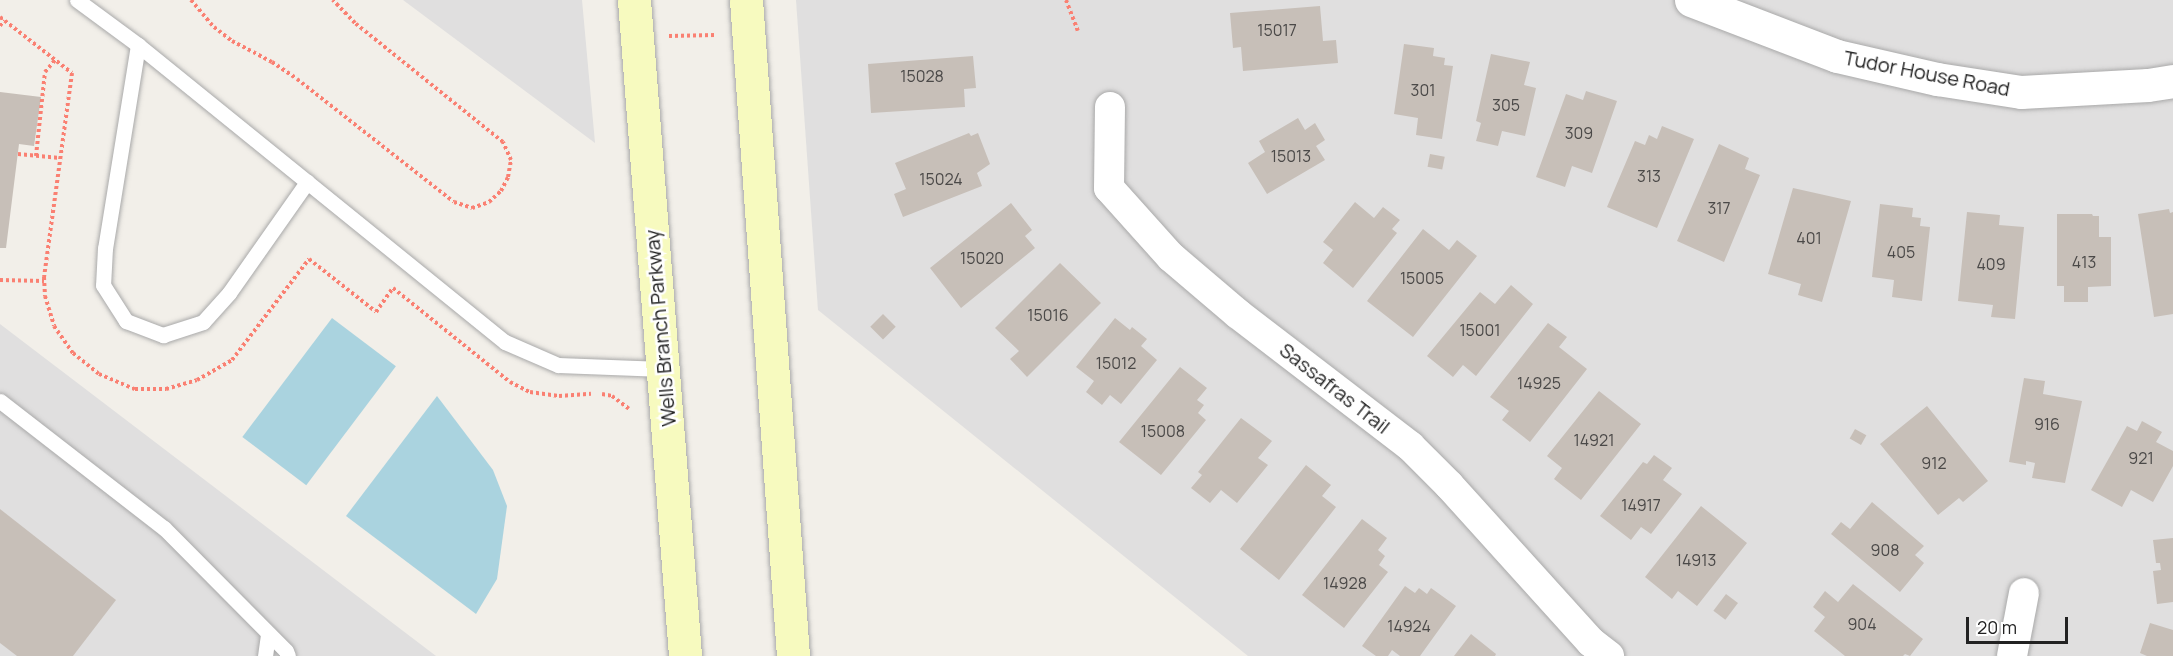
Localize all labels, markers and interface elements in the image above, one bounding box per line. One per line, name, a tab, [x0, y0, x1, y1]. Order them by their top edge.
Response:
house number: 15017	[1257, 20, 1297, 40]
street label: Tudor House Road	[1842, 45, 2012, 101]
house number: 15028	[900, 66, 944, 86]
house number: 301	[1411, 80, 1435, 100]
house number: 305	[1492, 95, 1520, 115]
house number: 309	[1565, 123, 1593, 143]
house number: 15013	[1271, 146, 1311, 166]
house number: 313	[1637, 166, 1661, 186]
house number: 15024	[919, 169, 963, 189]
house number: 317	[1707, 198, 1731, 218]
house number: 401	[1796, 228, 1822, 248]
street label: Wells Branch Parkway	[639, 229, 681, 427]
house number: 405	[1887, 242, 1915, 262]
house number: 15020	[960, 248, 1004, 268]
house number: 413	[2072, 252, 2096, 272]
house number: 409	[1976, 254, 2006, 274]
house number: 15005	[1400, 268, 1444, 288]
house number: 15016	[1027, 305, 1069, 325]
house number: 15001	[1459, 320, 1501, 340]
street label: Sassafras Trail	[1275, 338, 1395, 438]
house number: 15012	[1096, 353, 1136, 373]
house number: 14925	[1517, 373, 1561, 393]
house number: 916	[2034, 414, 2060, 434]
house number: 15008	[1141, 421, 1185, 441]
house number: 14921	[1574, 430, 1614, 450]
house number: 921	[2128, 448, 2154, 468]
house number: 912	[1921, 453, 1947, 473]
house number: 14917	[1621, 495, 1661, 515]
house number: 908	[1871, 540, 1899, 560]
house number: 14913	[1676, 550, 1716, 570]
house number: 14928	[1323, 573, 1367, 593]
scale bar	[1969, 605, 2071, 643]
house number: 904	[1847, 614, 1877, 634]
text: 20 m	[1977, 615, 2017, 639]
house number: 14924	[1387, 616, 1431, 636]

